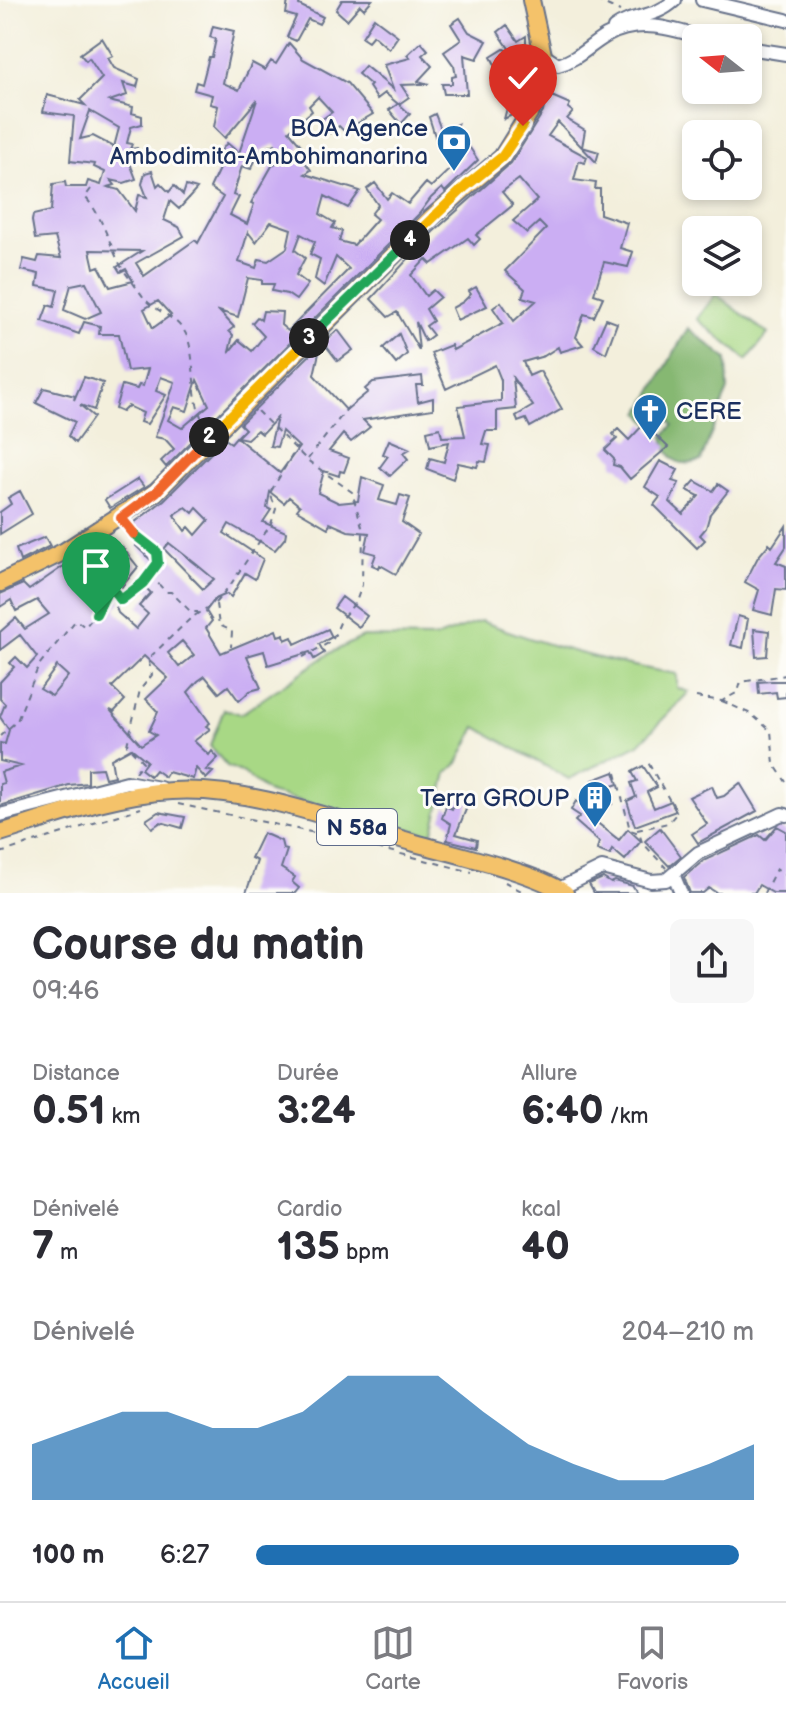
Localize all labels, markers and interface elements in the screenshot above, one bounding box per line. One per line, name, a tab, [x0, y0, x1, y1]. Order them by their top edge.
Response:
north arrow	[682, 24, 762, 104]
map controls	[682, 24, 762, 296]
pin	[489, 44, 557, 126]
icon: check	[501, 56, 545, 100]
place label: BOA Agence Ambodimita-Ambohimanarina	[110, 114, 428, 171]
button: locate	[682, 120, 762, 200]
bank icon: BOA Agence Ambodimita-Ambohimanarina	[435, 123, 473, 173]
button: layers	[682, 216, 762, 296]
pin: 4	[390, 220, 430, 260]
text: 4	[404, 226, 416, 253]
pin: 3	[289, 318, 329, 358]
text: 3	[303, 324, 315, 351]
church icon: CERE	[631, 392, 669, 442]
place label: CERE	[676, 397, 742, 426]
pin: 2	[189, 417, 229, 457]
text: 2	[202, 423, 216, 450]
pin	[62, 532, 130, 614]
icon: arrive	[74, 544, 118, 588]
building icon: Terra GROUP	[576, 779, 614, 829]
place label: Terra GROUP	[420, 784, 569, 813]
road number: N 58a	[317, 809, 397, 845]
text: Course du matin	[32, 919, 364, 972]
button: share	[670, 919, 754, 1003]
text: 09:46	[32, 976, 99, 1007]
text: Distance	[32, 1060, 120, 1087]
text: Durée	[277, 1060, 339, 1087]
text: Allure	[521, 1060, 577, 1087]
text: 0.51	[32, 1087, 106, 1135]
text: 3:24	[277, 1087, 356, 1135]
text: 6:40	[521, 1087, 604, 1135]
text: km	[106, 1103, 141, 1130]
text: /km	[604, 1103, 649, 1130]
text: Dénivelé	[32, 1196, 119, 1223]
text: Cardio	[277, 1196, 343, 1223]
text: kcal	[521, 1196, 561, 1223]
text: 7	[32, 1223, 54, 1271]
text: 135	[277, 1223, 340, 1271]
text: 40	[521, 1223, 570, 1271]
text: m	[54, 1239, 78, 1266]
text: bpm	[340, 1239, 389, 1266]
text: Dénivelé	[32, 1317, 135, 1348]
text: 204–210 m	[622, 1317, 754, 1348]
text: 100 m	[32, 1540, 105, 1571]
text: 6:27	[160, 1540, 209, 1571]
tab: Accueil	[98, 1621, 170, 1696]
tab: Carte	[365, 1621, 421, 1696]
tab: Favoris	[616, 1621, 688, 1696]

